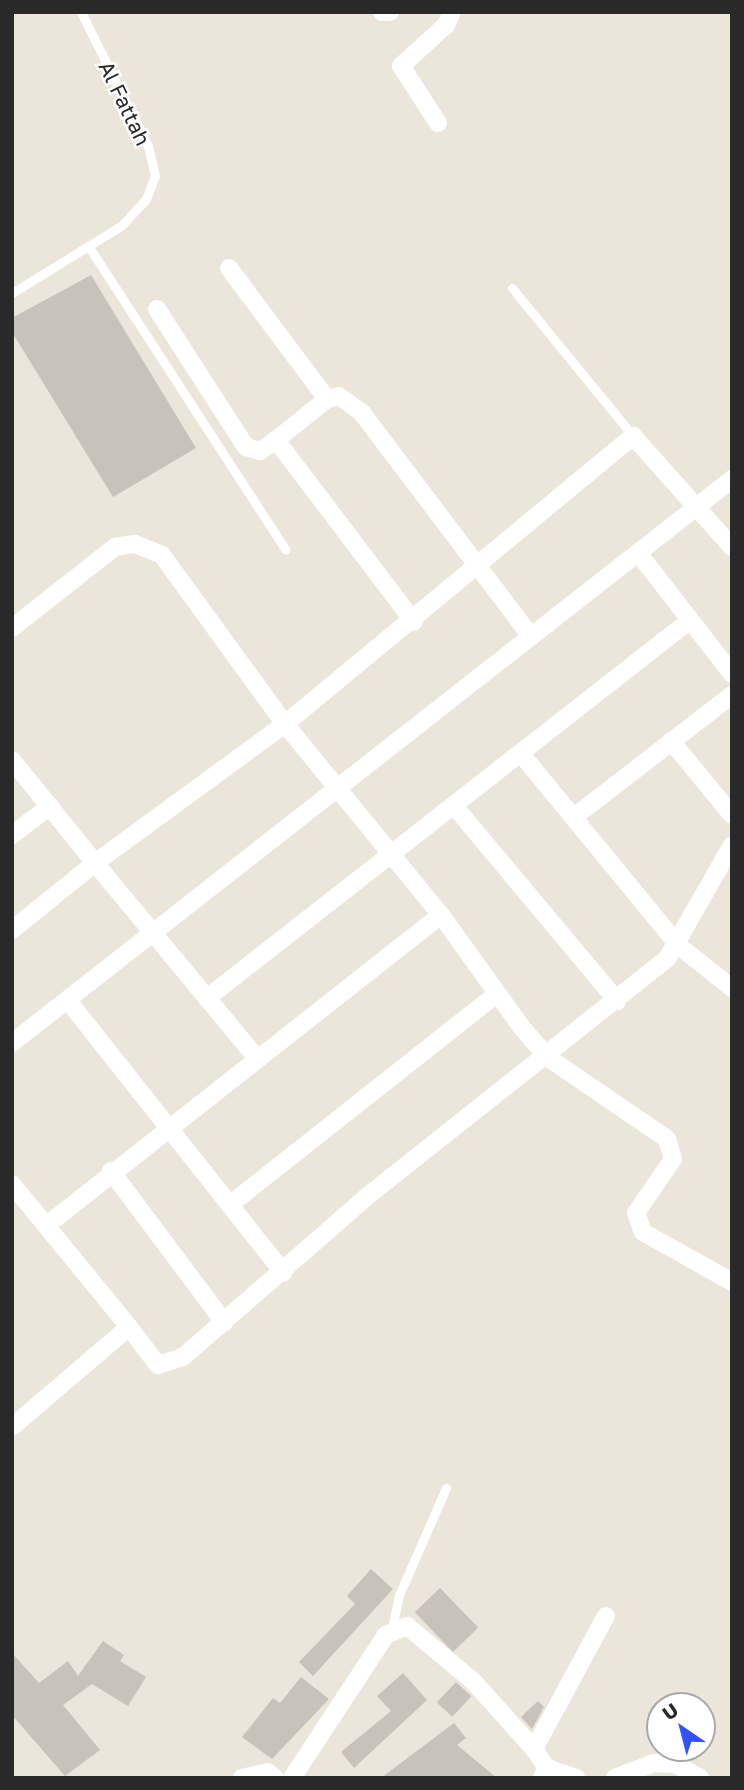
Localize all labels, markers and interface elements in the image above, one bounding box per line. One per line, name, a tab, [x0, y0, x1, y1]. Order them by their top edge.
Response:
street label: Al Fattah	[94, 57, 156, 149]
north arrow	[646, 1692, 716, 1762]
text: U	[658, 1698, 682, 1724]

